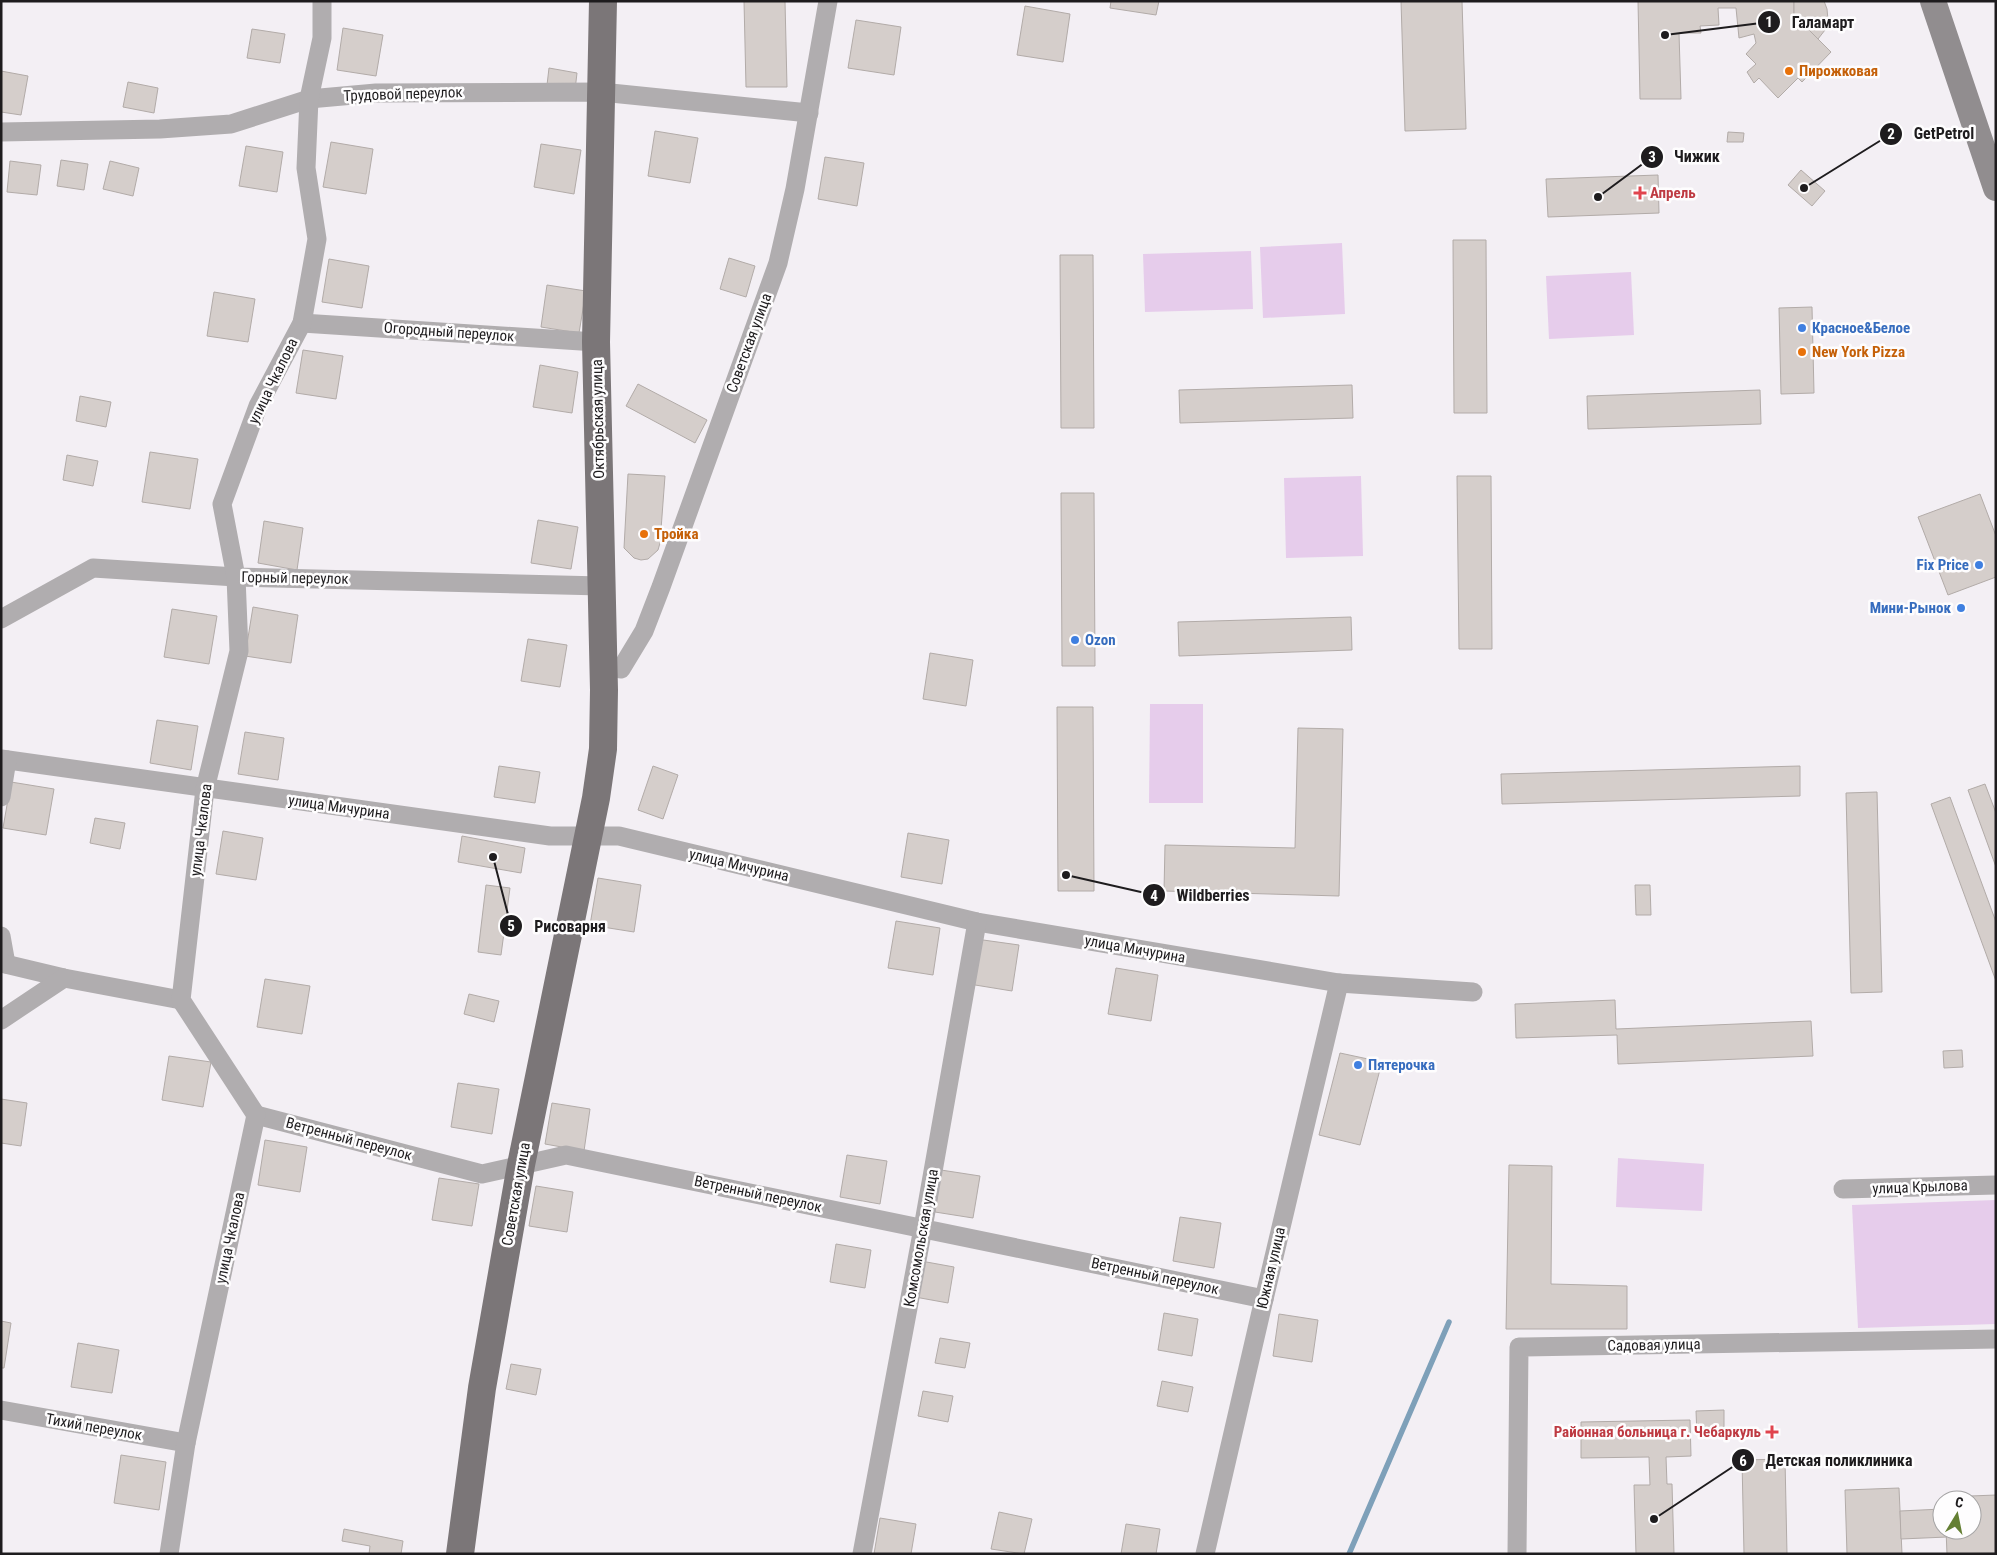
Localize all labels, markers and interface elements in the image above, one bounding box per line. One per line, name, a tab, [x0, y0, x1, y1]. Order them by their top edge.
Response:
callout: Галамарт	[1757, 7, 1865, 38]
text: 1	[1765, 13, 1773, 31]
text: Галамарт	[1792, 13, 1854, 32]
place label: Пирожковая	[1799, 62, 1878, 80]
marker: Пирожковая	[1783, 65, 1795, 77]
street label: Трудовой переулок	[343, 83, 463, 105]
callout: GetPetrol	[1878, 118, 1984, 149]
text: GetPetrol	[1914, 124, 1974, 143]
text: 2	[1887, 125, 1895, 143]
callout: Чижик	[1640, 141, 1730, 172]
text: Чижик	[1674, 147, 1720, 166]
text: 3	[1648, 148, 1656, 166]
place label: Апрель	[1650, 184, 1696, 202]
marker: Апрель	[1634, 187, 1646, 199]
street label: Советская улица	[723, 291, 775, 395]
street label: Огородный переулок	[383, 318, 515, 346]
place label: Красное&Белое	[1812, 319, 1910, 337]
marker: Красное&Белое	[1796, 322, 1808, 334]
street label: улица Чкалова	[245, 335, 301, 427]
place label: New York Pizza	[1812, 343, 1905, 361]
marker: New York Pizza	[1796, 346, 1808, 358]
street label: Октябрьская улица	[588, 359, 608, 479]
place label: Тройка	[654, 525, 699, 543]
marker: Тройка	[638, 528, 650, 540]
place label: Fix Price	[1916, 556, 1969, 574]
marker: Fix Price	[1973, 559, 1985, 571]
street label: Горный переулок	[241, 568, 349, 588]
place label: Мини-Рынок	[1870, 599, 1951, 617]
marker: Мини-Рынок	[1955, 602, 1967, 614]
place label: Ozon	[1085, 631, 1116, 649]
marker: Ozon	[1069, 634, 1081, 646]
street label: улица Чкалова	[186, 783, 216, 877]
street label: улица Мичурина	[287, 791, 391, 823]
street label: улица Мичурина	[687, 845, 791, 885]
callout: Wildberries	[1141, 880, 1259, 911]
text: Wildberries	[1176, 886, 1250, 905]
text: 4	[1150, 887, 1158, 905]
callout: Рисоварня	[499, 910, 616, 941]
text: 5	[507, 917, 515, 935]
text: Рисоварня	[534, 917, 606, 936]
street label: улица Мичурина	[1083, 931, 1187, 967]
place label: Пятерочка	[1368, 1056, 1435, 1074]
marker: Пятерочка	[1352, 1059, 1364, 1071]
street label: Ветренный переулок	[284, 1114, 414, 1164]
street label: Советская улица	[498, 1141, 534, 1247]
street label: Комсомольская улица	[900, 1167, 942, 1309]
street label: Ветренный переулок	[693, 1172, 823, 1216]
street label: улица Крылова	[1872, 1176, 1968, 1198]
street label: улица Чкалова	[212, 1191, 248, 1285]
street label: Южная улица	[1253, 1225, 1289, 1311]
street label: Ветренный переулок	[1090, 1254, 1220, 1298]
street label: Садовая улица	[1607, 1335, 1701, 1355]
street label: Тихий переулок	[45, 1410, 143, 1444]
place label: Районная больница г. Чебаркуль	[1554, 1423, 1762, 1441]
marker: Районная больница г. Чебаркуль	[1765, 1425, 1779, 1439]
callout: Детская поликлиника	[1731, 1445, 1923, 1476]
text: Детская поликлиника	[1766, 1451, 1913, 1470]
text: 6	[1739, 1452, 1747, 1470]
north arrow	[1932, 1490, 1982, 1540]
text: С	[1954, 1494, 1965, 1511]

